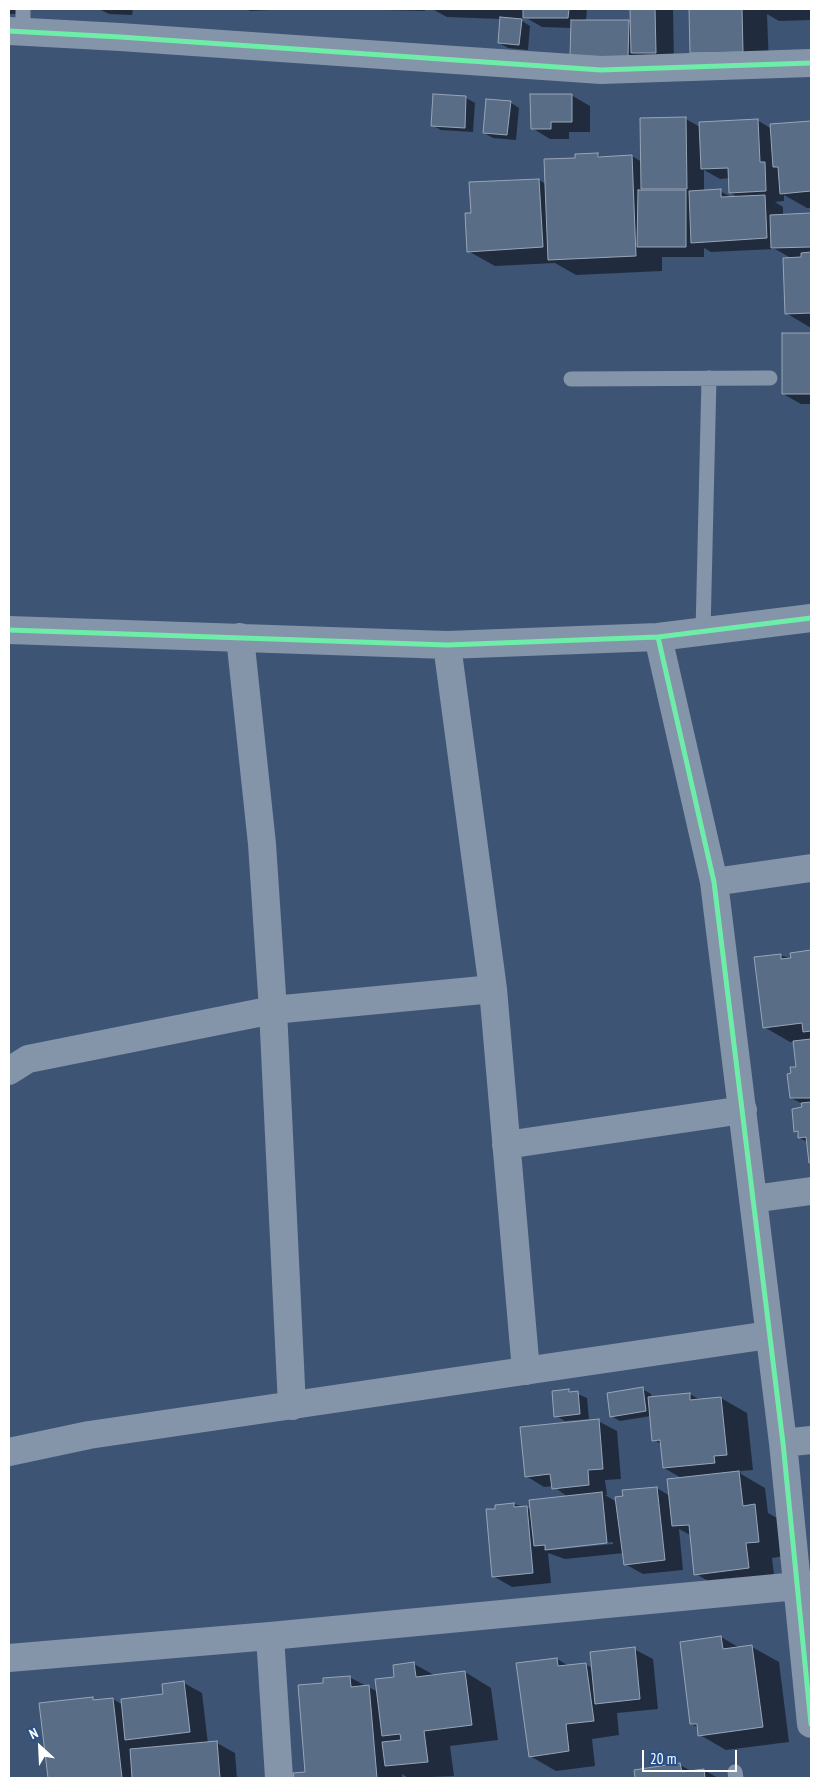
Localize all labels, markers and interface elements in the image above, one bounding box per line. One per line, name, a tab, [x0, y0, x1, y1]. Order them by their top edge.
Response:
north arrow	[15, 1722, 65, 1772]
text: N	[26, 1724, 41, 1743]
scale bar	[645, 1740, 740, 1772]
text: 20 m	[650, 1749, 676, 1768]

